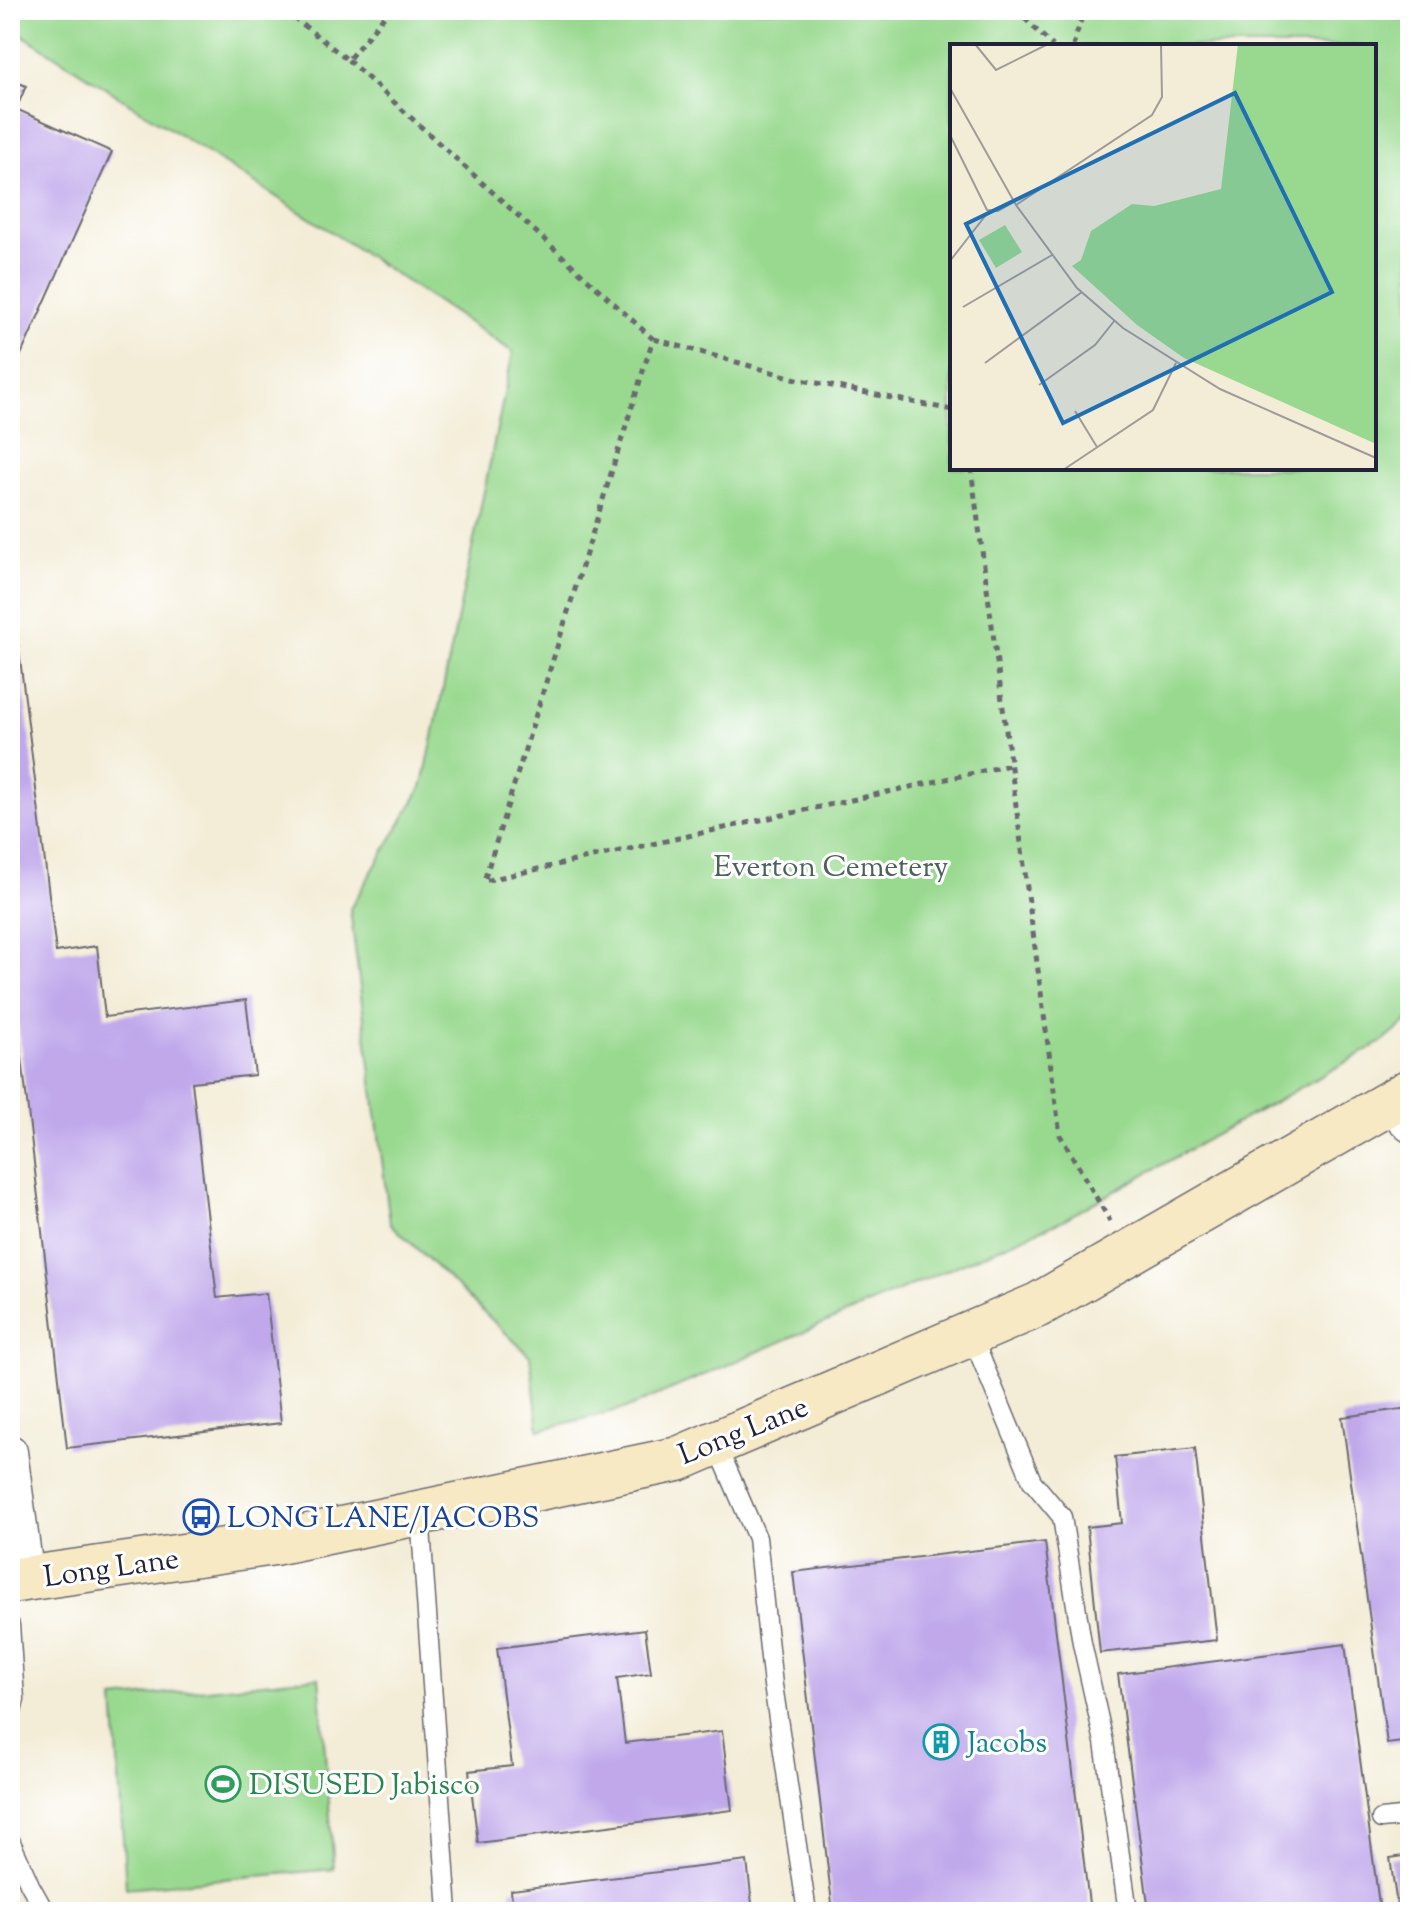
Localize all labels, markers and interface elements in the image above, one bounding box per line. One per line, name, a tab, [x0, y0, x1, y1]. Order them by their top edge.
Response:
inset map	[950, 44, 1376, 470]
park label: Everton Cemetery	[713, 847, 949, 890]
street label: Long Lane	[673, 1387, 815, 1478]
bus stop icon: LONG LANE/JACOBS	[182, 1498, 220, 1536]
place label: LONG LANE/JACOBS	[227, 1498, 539, 1541]
street label: Long Lane	[41, 1539, 182, 1600]
building icon: Jacobs	[922, 1723, 960, 1761]
place label: Jacobs	[965, 1723, 1047, 1766]
sports icon: DISUSED Jabisco	[204, 1765, 242, 1803]
place label: DISUSED Jabisco	[249, 1765, 480, 1808]

